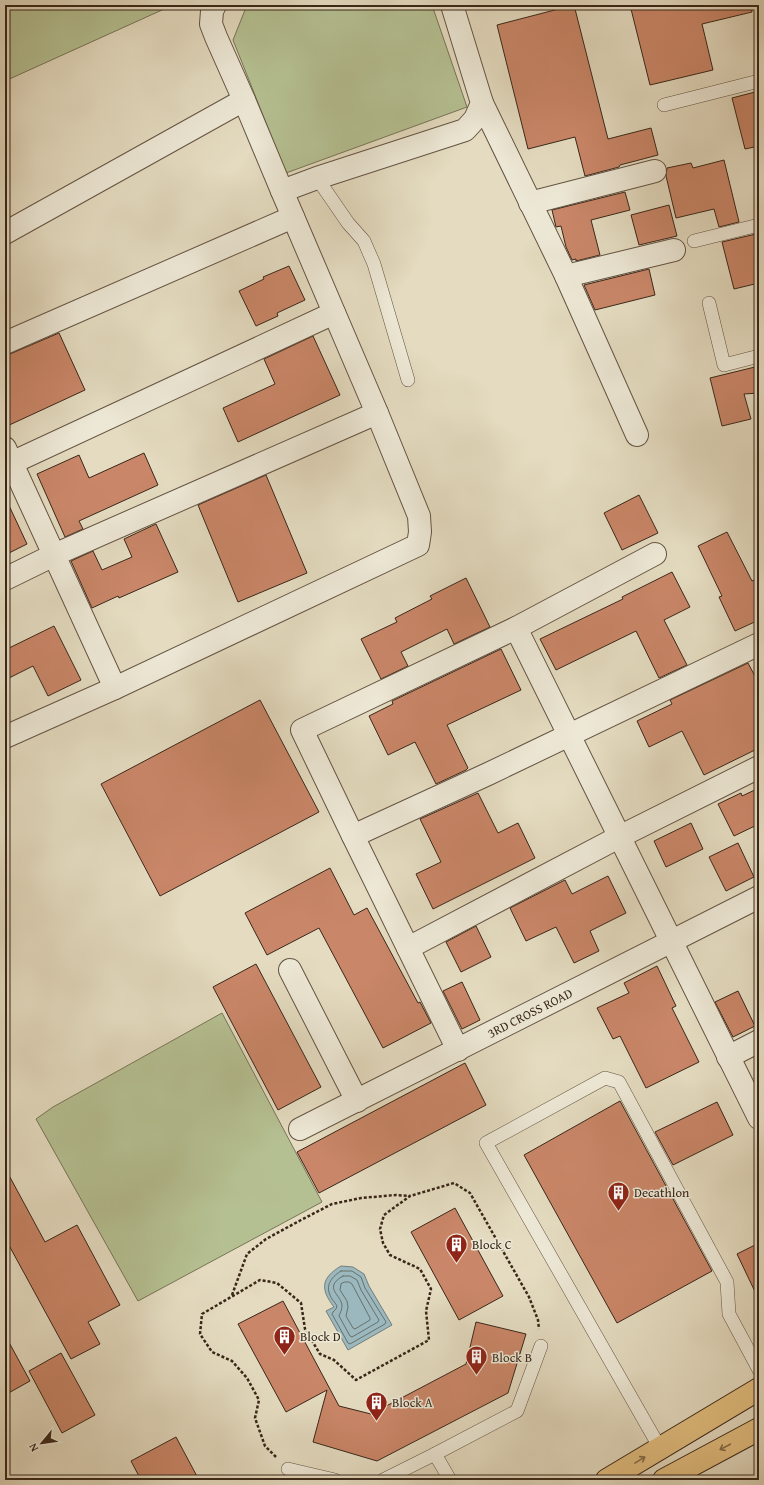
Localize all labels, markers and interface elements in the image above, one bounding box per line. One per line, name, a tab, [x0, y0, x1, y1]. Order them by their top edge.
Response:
street label: 3RD CROSS ROAD	[484, 983, 576, 1043]
building icon: Decathlon	[606, 1179, 632, 1212]
place label: Decathlon	[634, 1183, 690, 1202]
building icon: Block C	[444, 1231, 470, 1264]
place label: Block C	[472, 1235, 512, 1254]
building icon: Block D	[271, 1323, 297, 1356]
place label: Block D	[300, 1327, 341, 1346]
building icon: Block B	[464, 1344, 490, 1377]
place label: Block B	[492, 1348, 532, 1367]
building icon: Block A	[363, 1389, 389, 1422]
place label: Block A	[392, 1393, 433, 1412]
north arrow	[22, 1423, 62, 1463]
text: N	[24, 1440, 42, 1455]
one-way arrow	[719, 1444, 731, 1452]
one-way arrow	[634, 1456, 645, 1464]

